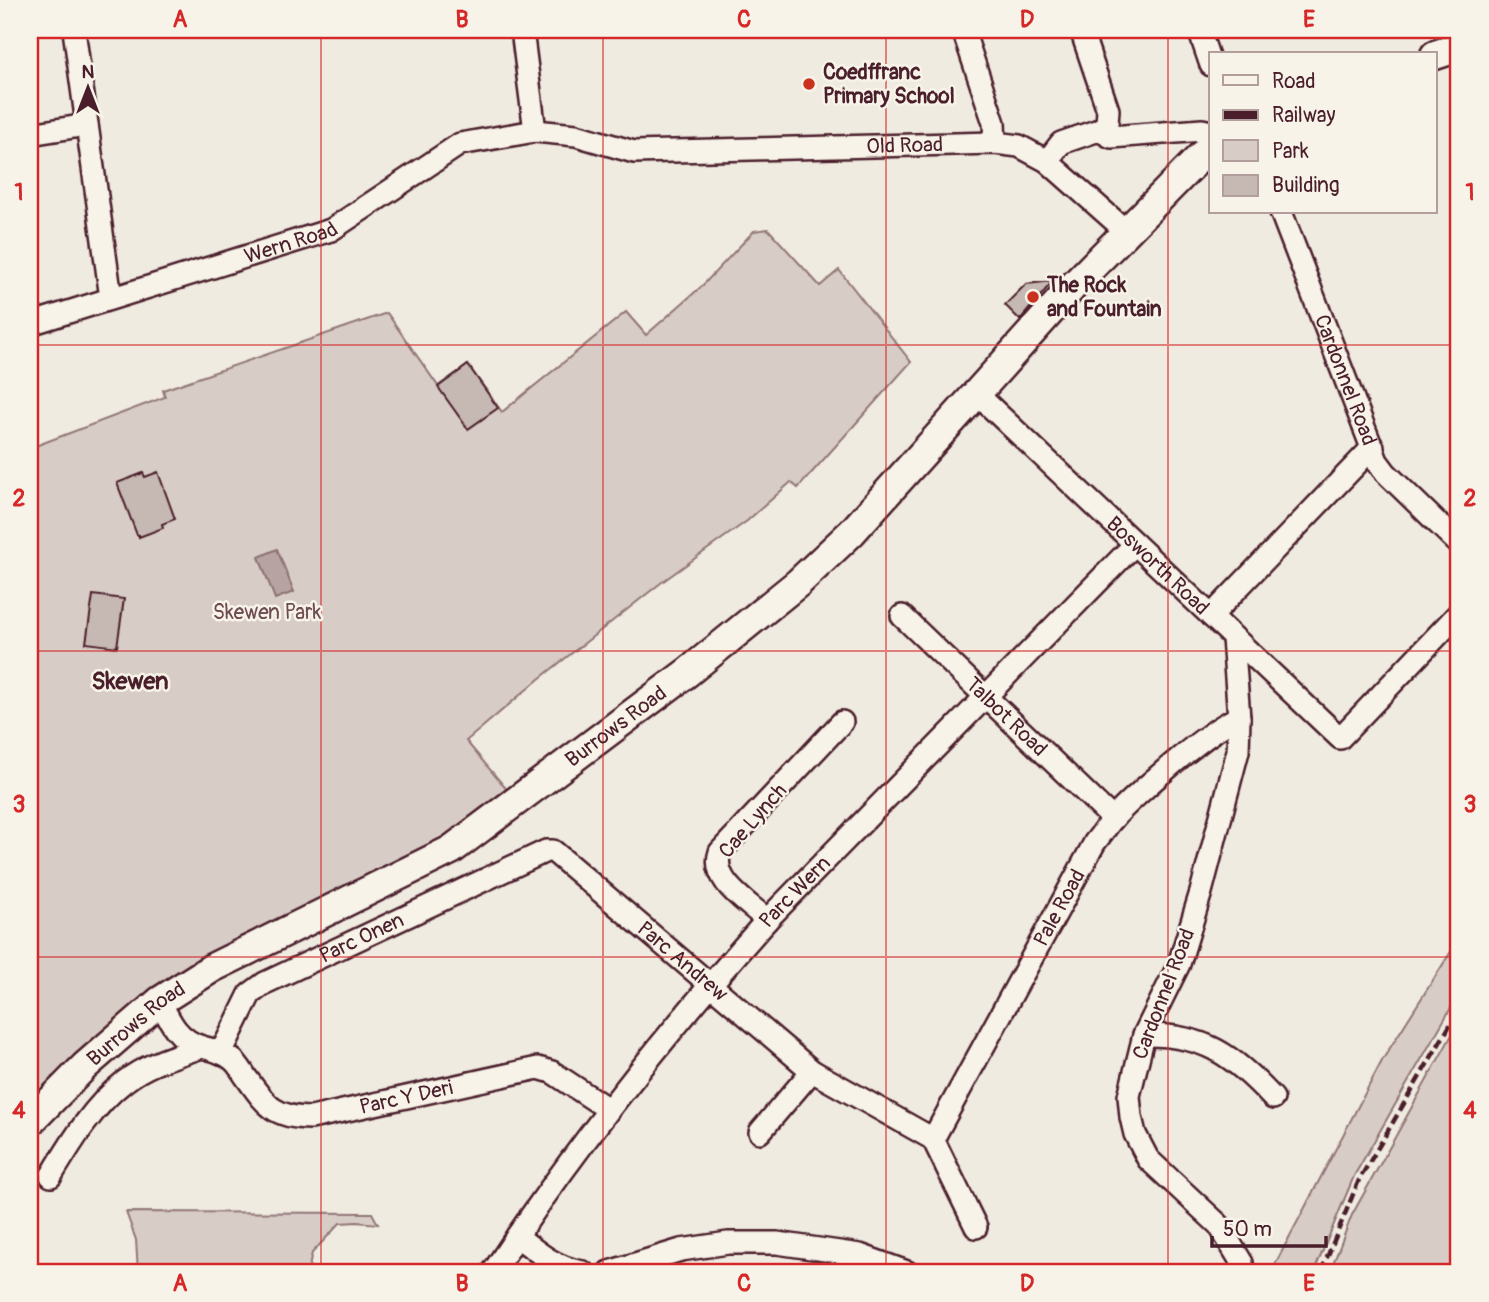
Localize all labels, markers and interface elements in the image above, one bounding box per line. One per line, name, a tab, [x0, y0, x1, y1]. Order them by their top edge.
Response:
text: A	[173, 5, 188, 34]
text: B	[455, 5, 469, 34]
text: C	[737, 5, 751, 34]
text: D	[1020, 5, 1034, 34]
text: E	[1303, 5, 1315, 34]
north arrow	[52, 52, 122, 122]
legend	[1209, 52, 1436, 214]
place label: Coedffranc Primary School	[823, 59, 955, 110]
text: N	[82, 60, 95, 84]
text: Road	[1272, 68, 1316, 95]
marker: Coedffranc Primary School	[801, 76, 817, 92]
text: Railway	[1272, 102, 1336, 129]
street label: Old Road	[866, 131, 943, 160]
text: Park	[1272, 138, 1309, 165]
text: Building	[1272, 172, 1339, 199]
text: 1	[15, 178, 24, 207]
text: 1	[1466, 178, 1475, 207]
street label: Wern Road	[241, 216, 343, 270]
place label: The Rock and Fountain	[1046, 272, 1162, 323]
marker: The Rock and Fountain	[1025, 289, 1041, 305]
street label: Cardonnel Road	[1308, 311, 1383, 449]
text: 2	[13, 484, 26, 513]
text: 2	[1464, 484, 1477, 513]
street label: Bosworth Road	[1101, 510, 1215, 621]
park label: Skewen Park	[213, 599, 322, 626]
district label: Skewen	[92, 667, 168, 696]
street label: Talbot Road	[960, 671, 1053, 762]
street label: Burrows Road	[560, 679, 672, 773]
street label: Cae Lynch	[713, 778, 793, 864]
text: 3	[13, 790, 25, 819]
text: 3	[1464, 790, 1476, 819]
street label: Parc Wern	[753, 850, 836, 933]
street label: Pale Road	[1027, 864, 1091, 951]
street label: Parc Onen	[315, 906, 408, 969]
street label: Parc Andrew	[632, 915, 734, 1007]
street label: Cardonnel Road	[1127, 925, 1201, 1063]
street label: Burrows Road	[81, 975, 190, 1072]
street label: Parc Y Deri	[357, 1074, 456, 1120]
text: 4	[12, 1096, 26, 1125]
text: 4	[1463, 1096, 1477, 1125]
scale bar	[1212, 1204, 1326, 1248]
text: 50 m	[1223, 1216, 1272, 1243]
text: A	[173, 1269, 188, 1298]
text: B	[455, 1269, 469, 1298]
text: C	[737, 1269, 751, 1298]
text: D	[1020, 1269, 1034, 1298]
text: E	[1303, 1269, 1315, 1298]

